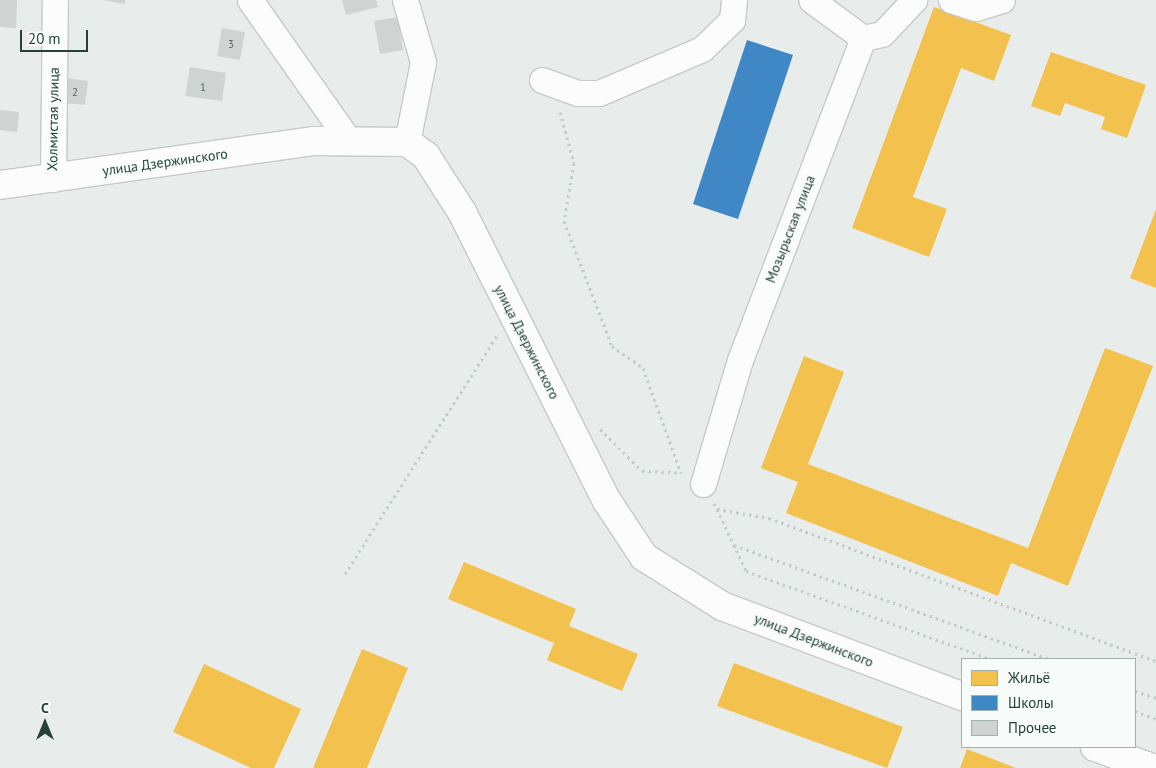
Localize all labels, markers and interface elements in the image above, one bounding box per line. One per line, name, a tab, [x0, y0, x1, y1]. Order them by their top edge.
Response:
scale bar	[22, 20, 90, 52]
text: 20 m	[28, 29, 61, 48]
house number: 3	[228, 37, 234, 51]
street label: Холмистая улица	[44, 67, 62, 171]
house number: 1	[200, 80, 206, 94]
house number: 2	[72, 85, 78, 99]
street label: улица Дзержинского	[101, 145, 229, 179]
street label: Мозырьская улица	[762, 173, 818, 285]
street label: улица Дзержинского	[491, 282, 563, 402]
street label: улица Дзержинского	[752, 609, 876, 671]
legend	[961, 658, 1136, 748]
text: Жильё	[1008, 668, 1050, 687]
text: Школы	[1008, 693, 1054, 712]
north arrow	[20, 698, 70, 748]
text: С	[41, 699, 49, 717]
text: Прочее	[1008, 718, 1056, 737]

